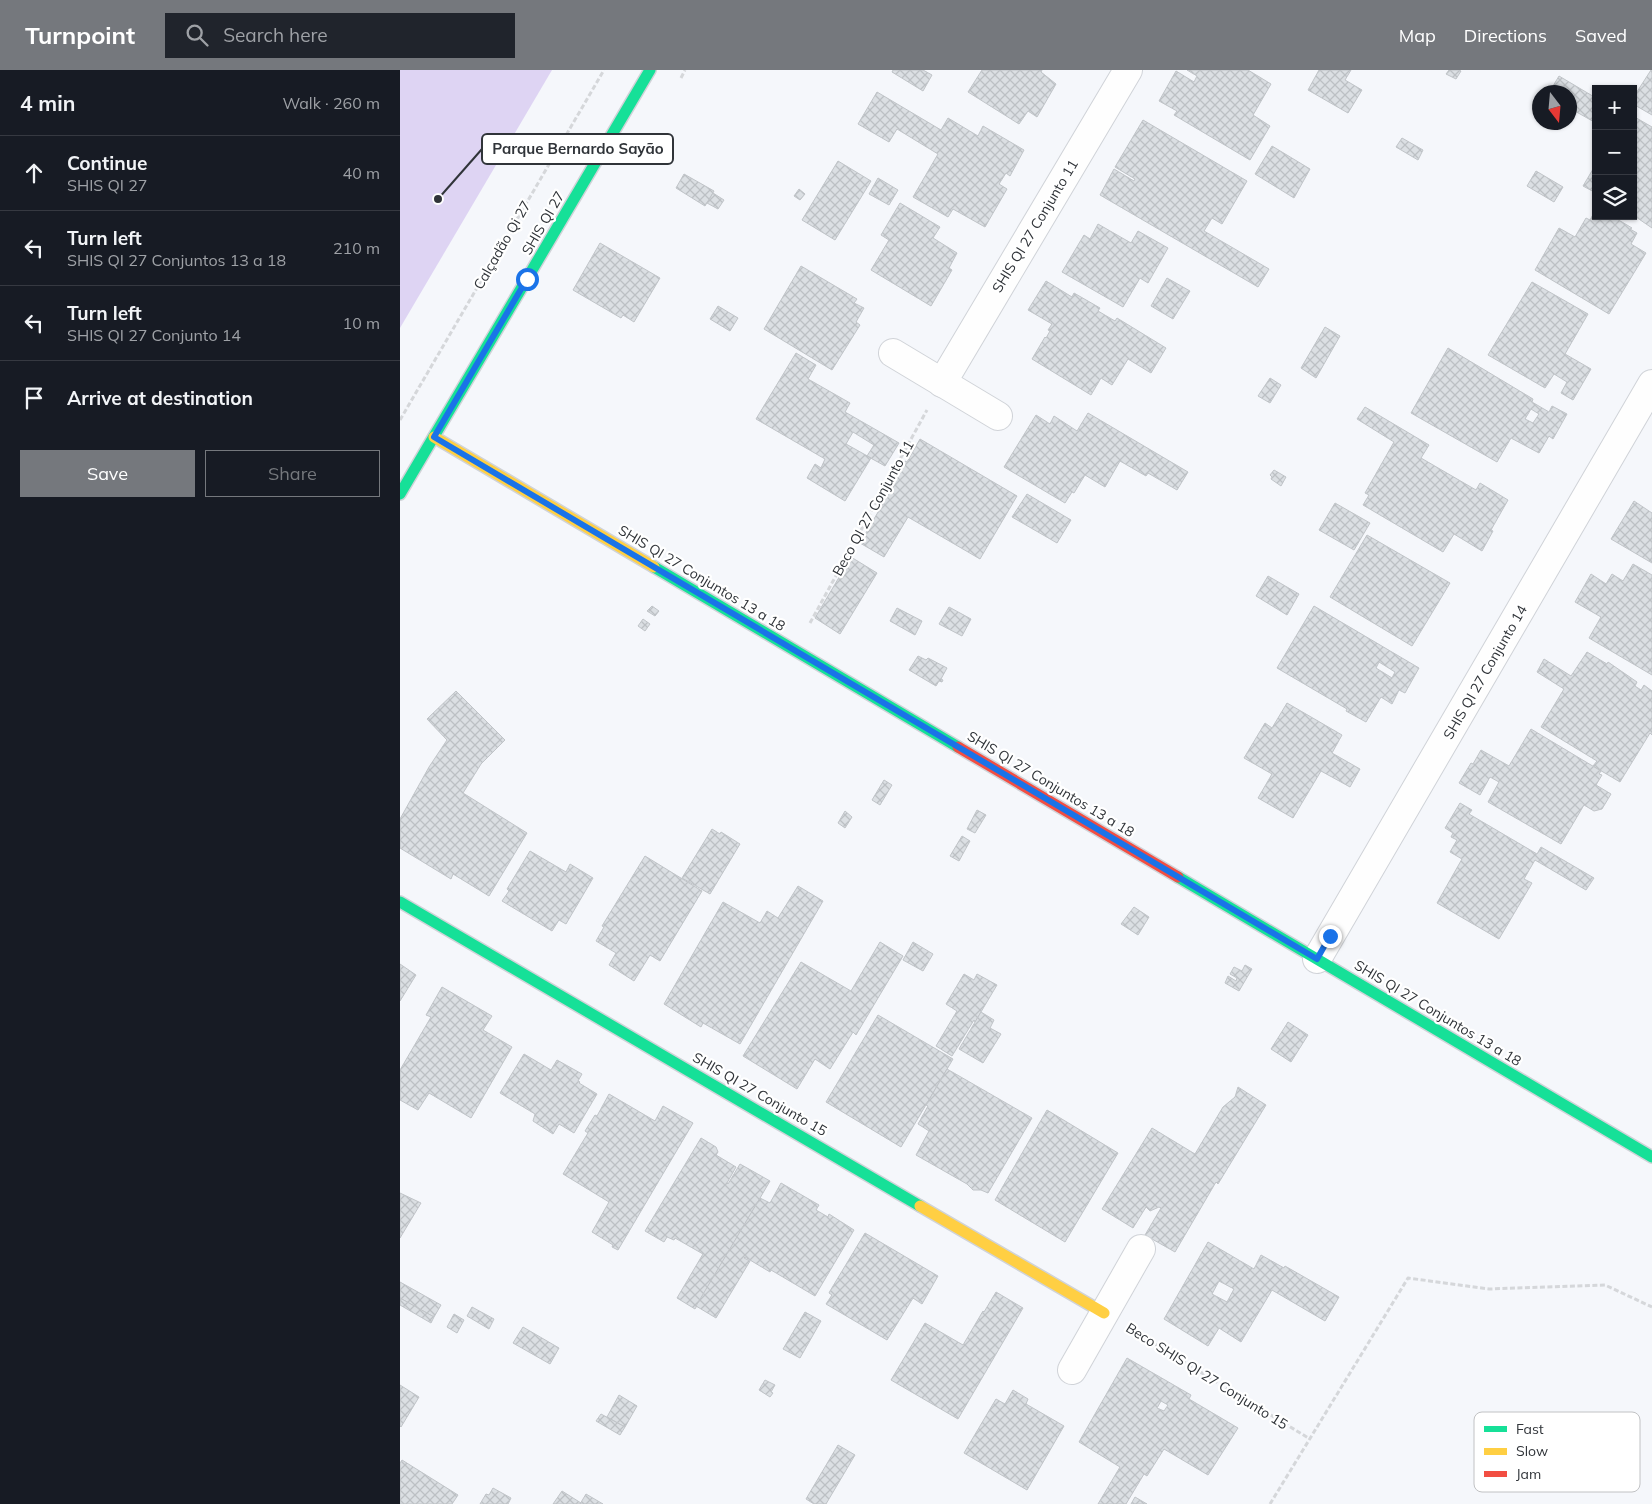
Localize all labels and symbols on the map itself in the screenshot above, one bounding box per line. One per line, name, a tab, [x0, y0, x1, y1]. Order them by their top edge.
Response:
north arrow	[1532, 85, 1577, 130]
callout: Parque Bernardo Sayão	[482, 134, 673, 164]
text: Parque Bernardo Sayão	[492, 139, 664, 158]
street label: SHIS QI 27 Conjunto 11	[988, 156, 1082, 296]
street label: SHIS QI 27	[518, 188, 568, 258]
street label: Calçadão Qi 27	[469, 197, 535, 293]
route start	[516, 268, 539, 291]
street label: Beco QI 27 Conjunto 11	[828, 437, 918, 579]
street label: SHIS QI 27 Conjuntos 13 a 18	[615, 521, 789, 635]
street label: SHIS QI 27 Conjunto 14	[1439, 601, 1531, 742]
street label: SHIS QI 27 Conjuntos 13 a 18	[964, 727, 1138, 841]
route end	[1319, 925, 1342, 948]
street label: SHIS QI 27 Conjuntos 13 a 18	[1351, 956, 1525, 1070]
street label: SHIS QI 27 Conjunto 15	[690, 1048, 830, 1140]
street label: Beco SHIS QI 27 Conjunto 15	[1123, 1319, 1291, 1433]
legend	[1474, 1412, 1640, 1492]
text: Fast	[1516, 1420, 1544, 1438]
text: Slow	[1516, 1442, 1548, 1460]
text: Jam	[1516, 1465, 1541, 1483]

